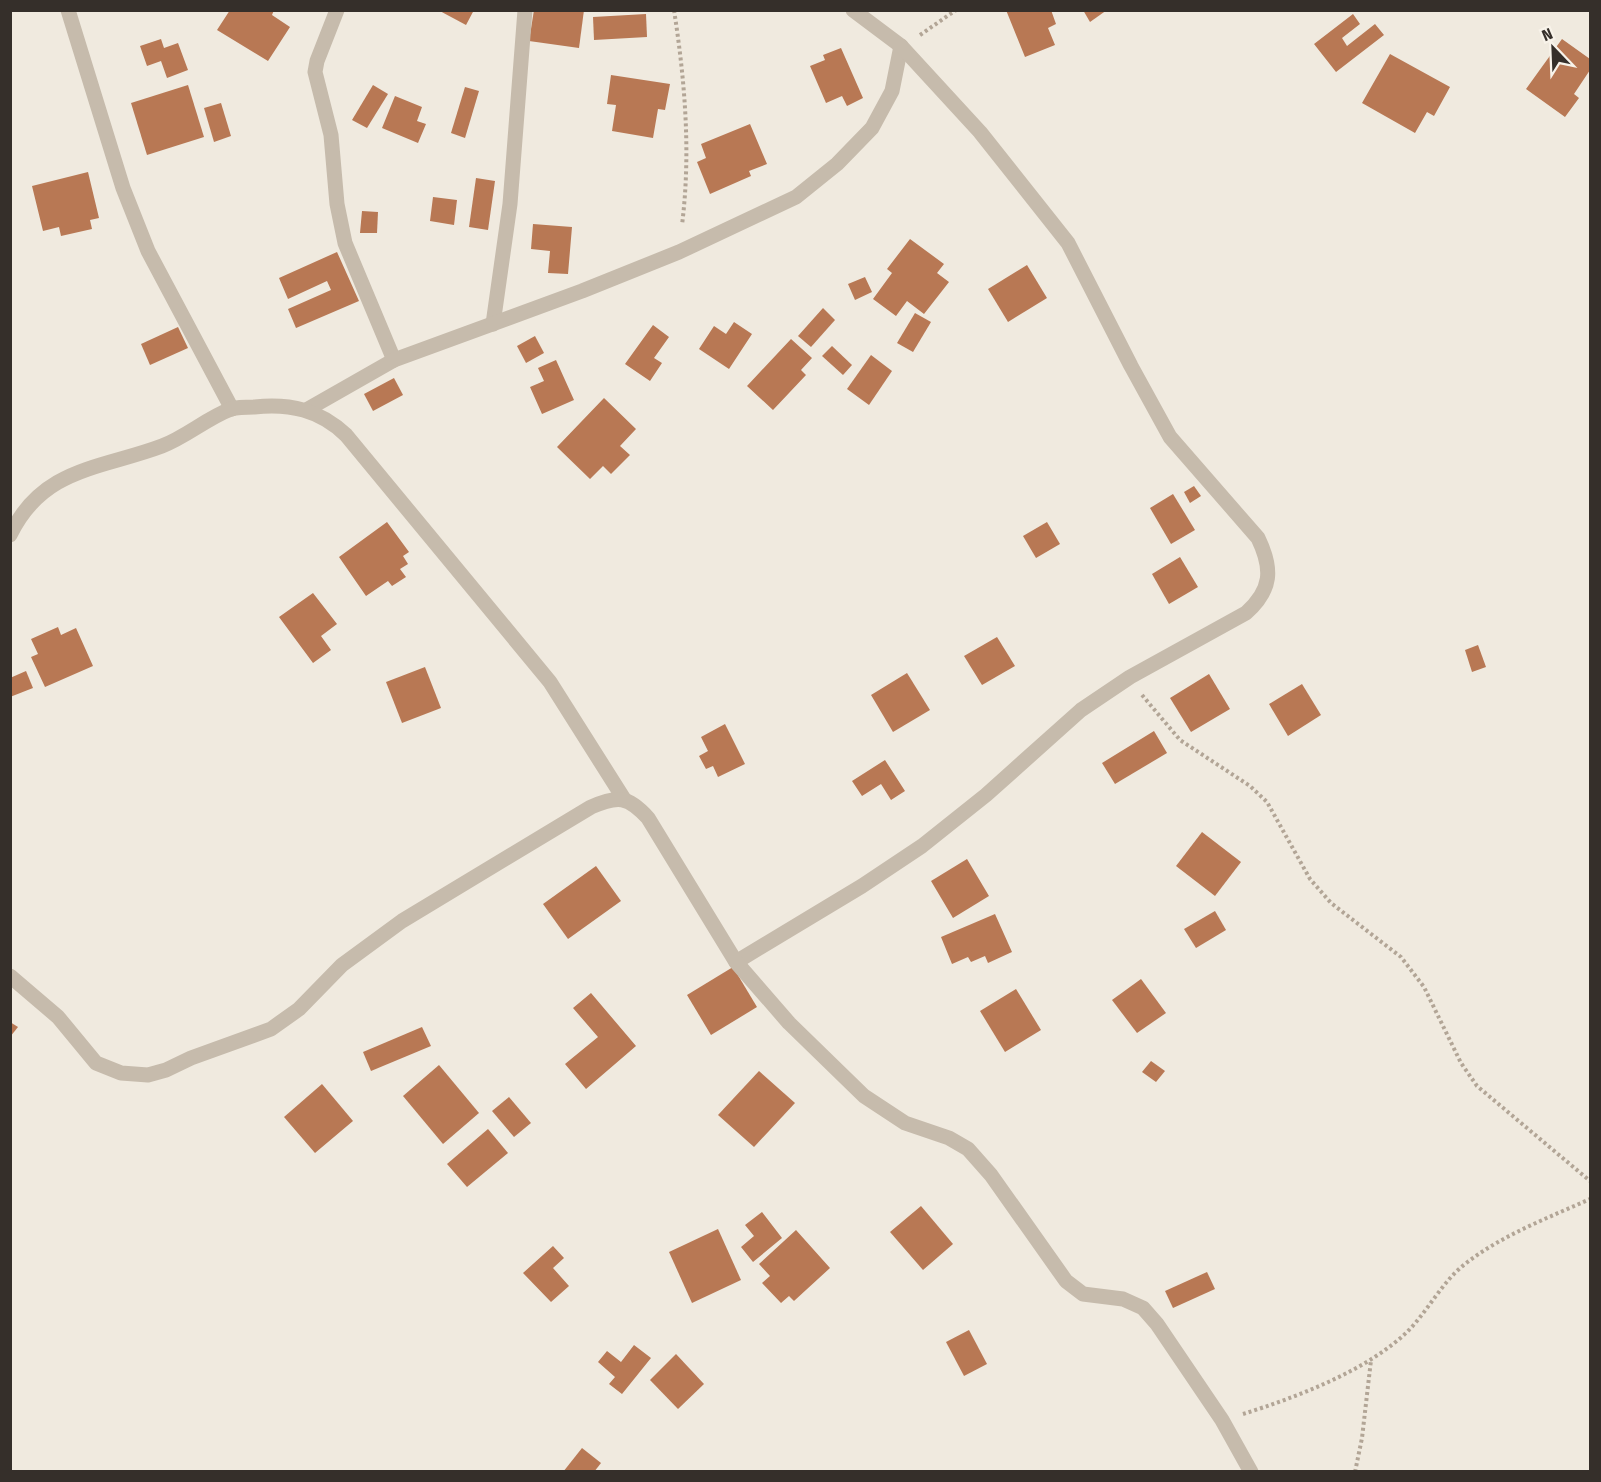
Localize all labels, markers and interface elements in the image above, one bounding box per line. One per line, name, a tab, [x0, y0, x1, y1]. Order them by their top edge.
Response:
north arrow	[1523, 18, 1583, 78]
text: N	[1539, 24, 1555, 45]

